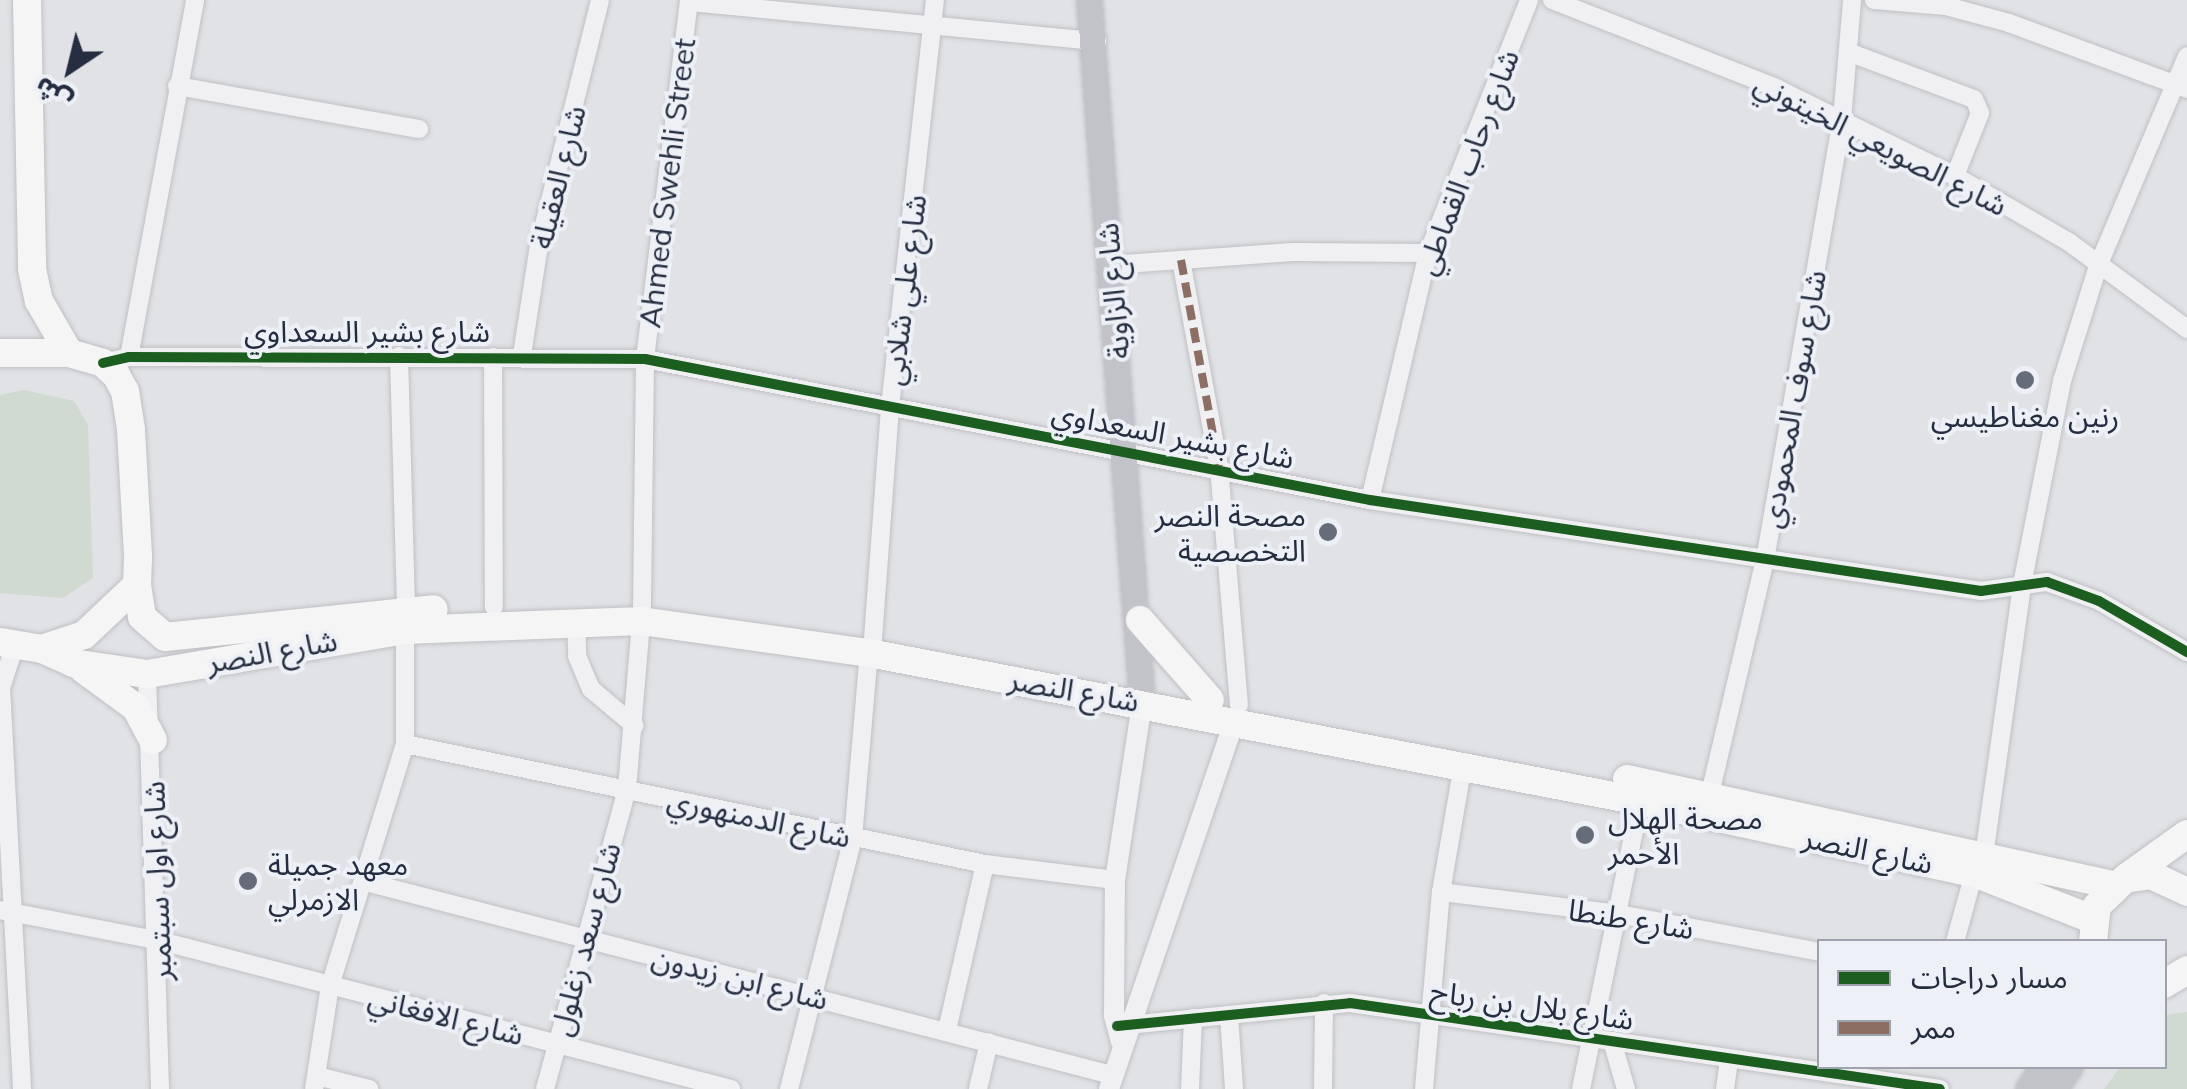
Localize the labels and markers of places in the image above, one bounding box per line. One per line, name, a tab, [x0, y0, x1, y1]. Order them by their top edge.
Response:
marker: رنين مغناطيسي	[2012, 367, 2038, 393]
place label: رنين مغناطيسي	[1931, 398, 2119, 434]
place label: مصحة النصر التخصصية	[1155, 497, 1306, 568]
marker: مصحة النصر التخصصية	[1315, 519, 1341, 545]
place label: مصحة الهلال الأحمر	[1608, 800, 1763, 870]
marker: مصحة الهلال الأحمر	[1572, 822, 1598, 848]
place label: معهد جميلة الازمرلي	[268, 846, 408, 916]
marker: معهد جميلة الازمرلي	[237, 870, 259, 892]

